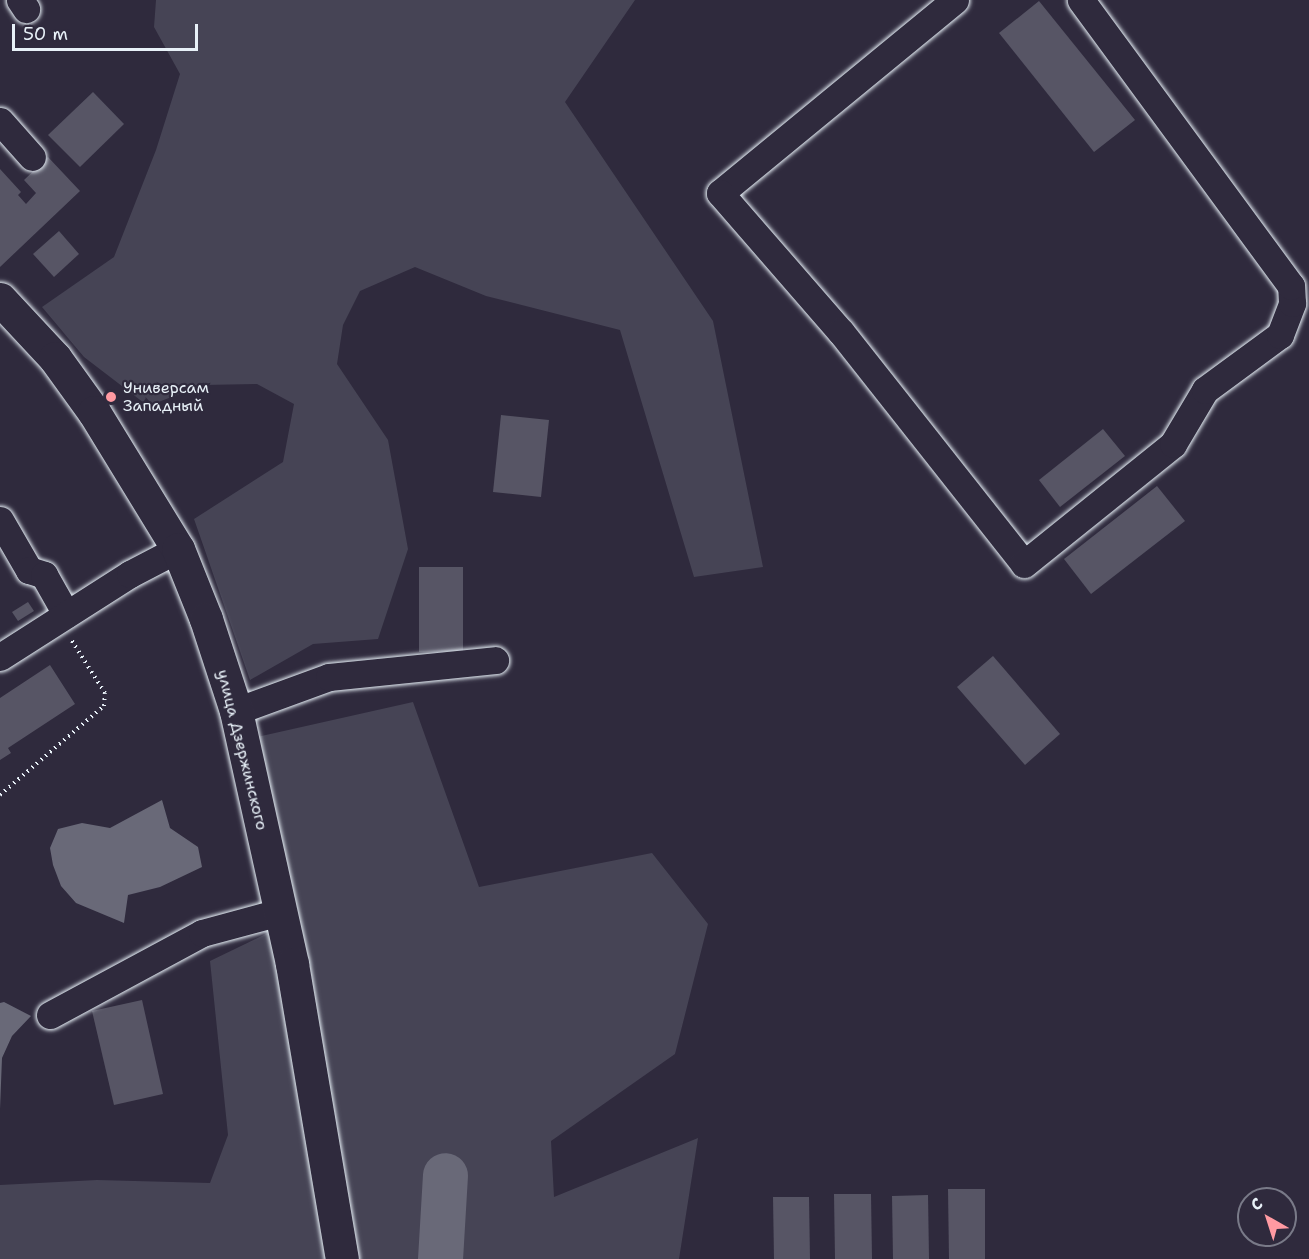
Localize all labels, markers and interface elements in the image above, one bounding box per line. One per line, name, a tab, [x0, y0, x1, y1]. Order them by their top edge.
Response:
scale bar	[15, 12, 201, 50]
text: 50 m	[23, 22, 68, 46]
place label: Универсам Западный	[123, 378, 209, 416]
marker: Универсам Западный	[104, 390, 118, 404]
street label: улица Дзержинского	[213, 668, 271, 832]
north arrow	[1237, 1187, 1297, 1247]
text: С	[1246, 1193, 1267, 1215]

